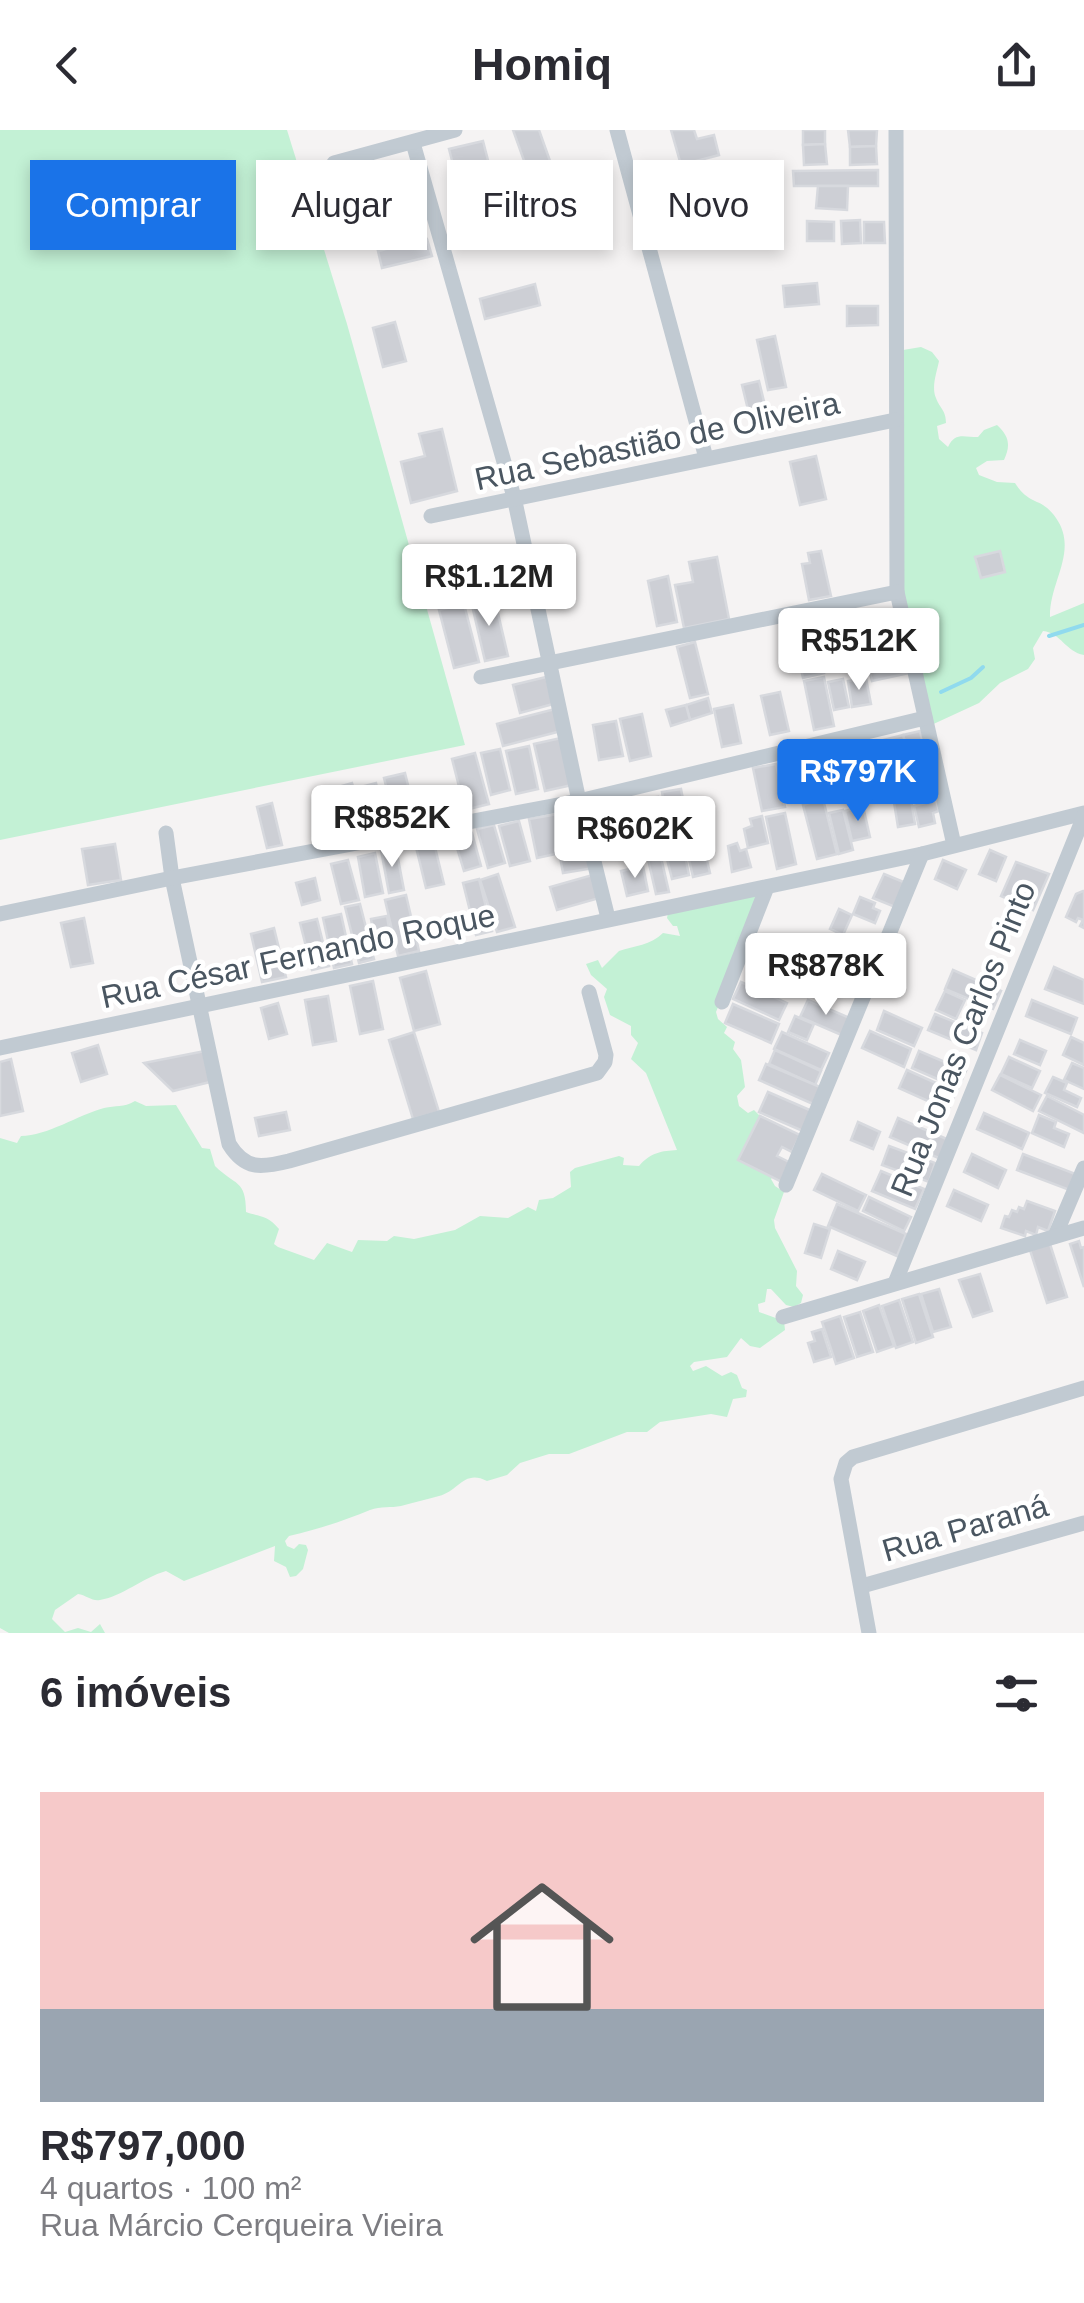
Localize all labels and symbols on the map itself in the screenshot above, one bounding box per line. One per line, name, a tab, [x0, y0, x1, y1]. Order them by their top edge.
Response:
street label: Rua Sebastião de Oliveira	[471, 385, 843, 497]
pin: R$1.12M	[397, 544, 581, 629]
pin: R$512K	[778, 608, 940, 693]
pin: R$797K	[777, 739, 939, 824]
pin: R$852K	[311, 785, 473, 870]
pin: R$602K	[554, 796, 716, 881]
street label: Rua Jonas Carlos Pinto	[883, 876, 1043, 1202]
street label: Rua César Fernando Roque	[98, 897, 498, 1015]
pin: R$878K	[745, 933, 907, 1018]
street label: Rua Paraná	[878, 1487, 1052, 1569]

